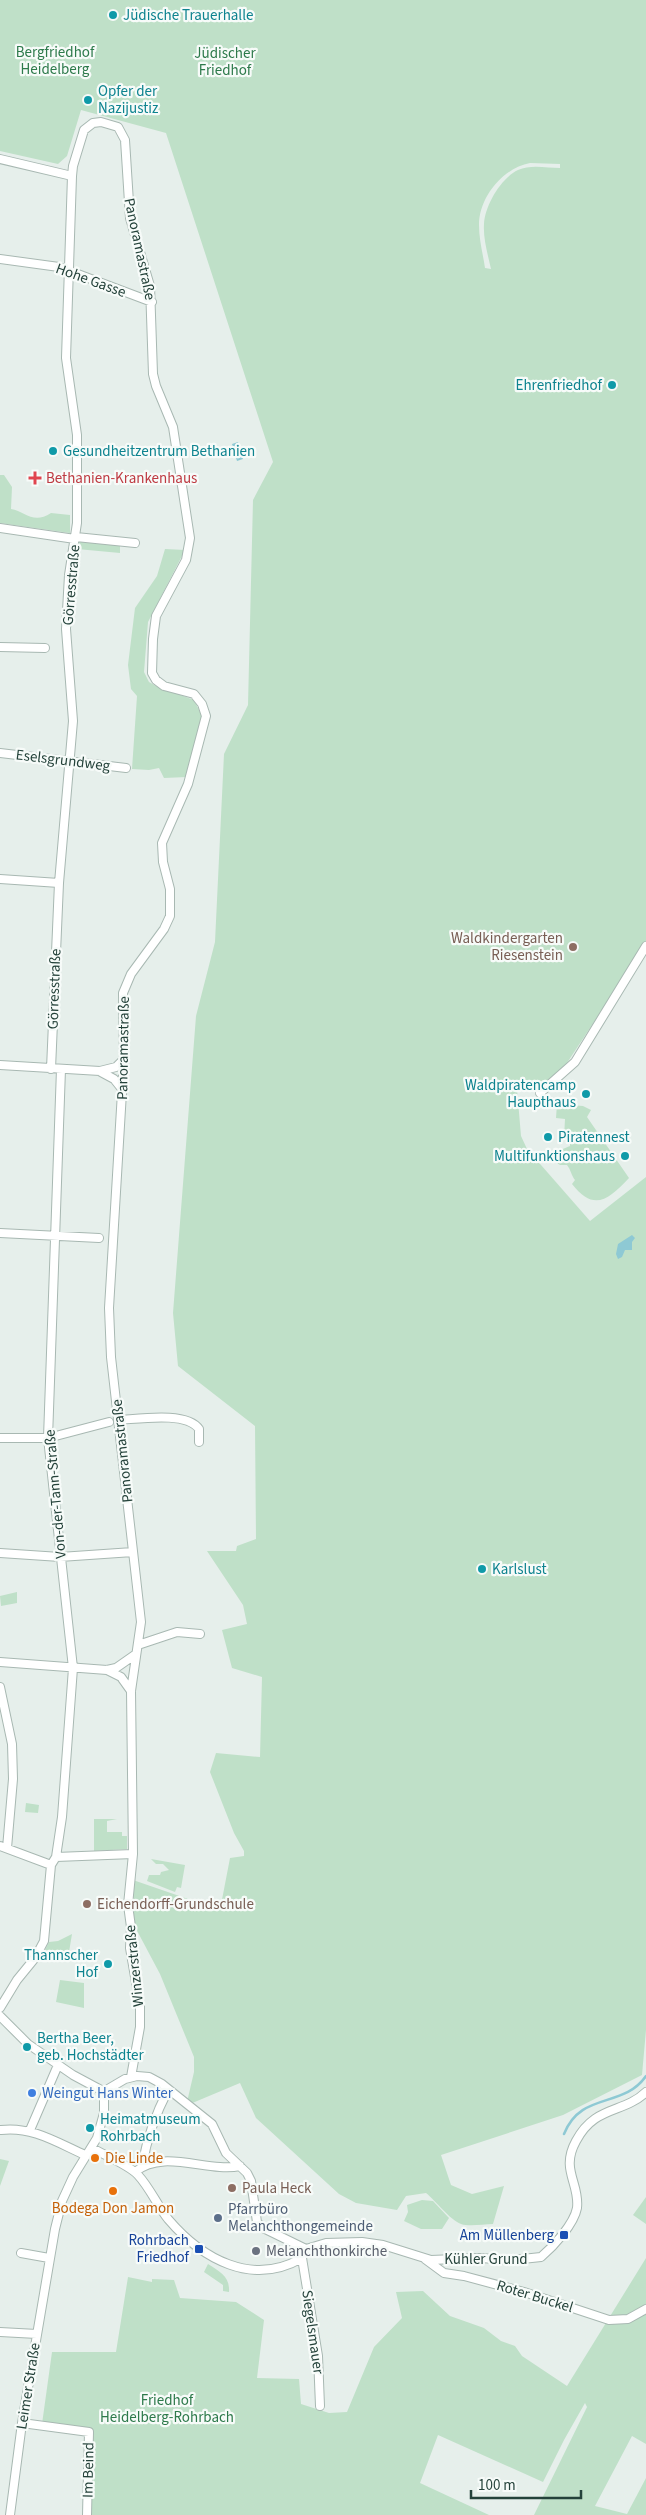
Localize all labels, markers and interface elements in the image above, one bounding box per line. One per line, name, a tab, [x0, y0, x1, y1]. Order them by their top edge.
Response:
place label: Jüdische Trauerhalle	[123, 5, 253, 26]
marker: Jüdische Trauerhalle	[107, 9, 119, 21]
park label: Bergfriedhof Heidelberg	[16, 42, 95, 80]
park label: Jüdischer Friedhof	[194, 43, 256, 81]
place label: Opfer der Nazijustiz	[98, 81, 158, 119]
marker: Opfer der Nazijustiz	[82, 94, 94, 106]
street label: Panoramastraße	[118, 196, 161, 302]
street label: Hohe Gasse	[53, 258, 129, 303]
place label: Ehrenfriedhof	[516, 375, 603, 396]
marker: Ehrenfriedhof	[606, 379, 618, 391]
place label: Gesundheitzentrum Bethanien	[63, 441, 255, 462]
marker: Gesundheitzentrum Bethanien	[47, 445, 59, 457]
place label: Bethanien-Krankenhaus	[46, 468, 197, 489]
marker: Bethanien-Krankenhaus	[28, 471, 42, 485]
street label: Görresstraße	[58, 544, 85, 626]
street label: Eselsgrundweg	[15, 744, 112, 777]
place label: Waldkindergarten Riesenstein	[451, 928, 563, 966]
marker: Waldkindergarten Riesenstein	[567, 941, 579, 953]
street label: Görresstraße	[43, 948, 66, 1030]
street label: Panoramastraße	[112, 996, 135, 1100]
place label: Waldpiratencamp Haupthaus	[465, 1075, 576, 1113]
marker: Waldpiratencamp Haupthaus	[580, 1088, 592, 1100]
place label: Piratennest	[558, 1127, 630, 1148]
marker: Piratennest	[542, 1131, 554, 1143]
place label: Multifunktionshaus	[494, 1146, 615, 1167]
marker: Multifunktionshaus	[619, 1150, 631, 1162]
street label: Panoramastraße	[107, 1398, 138, 1504]
street label: Von-der-Tann-Straße	[39, 1428, 72, 1559]
place label: Karlslust	[492, 1559, 547, 1580]
marker: Karlslust	[476, 1563, 488, 1575]
place label: Eichendorff-Grundschule	[97, 1894, 254, 1915]
marker: Eichendorff-Grundschule	[81, 1898, 93, 1910]
street label: Winzerstraße	[120, 1924, 149, 2008]
place label: Thannscher Hof	[24, 1945, 99, 1983]
marker: Thannscher Hof	[102, 1958, 114, 1970]
place label: Bertha Beer, geb. Hochstädter	[37, 2028, 145, 2066]
marker: Bertha Beer, geb. Hochstädter	[21, 2041, 33, 2053]
place label: Weingut Hans Winter	[42, 2083, 174, 2104]
marker: Weingut Hans Winter	[26, 2087, 38, 2099]
place label: Heimatmuseum Rohrbach	[100, 2109, 201, 2147]
marker: Heimatmuseum Rohrbach	[84, 2122, 96, 2134]
place label: Die Linde	[105, 2148, 163, 2169]
marker: Die Linde	[89, 2152, 101, 2164]
place label: Paula Heck	[242, 2178, 312, 2199]
marker: Paula Heck	[226, 2182, 238, 2194]
marker: Bodega Don Jamon	[107, 2185, 119, 2197]
place label: Bodega Don Jamon	[52, 2198, 174, 2219]
place label: Pfarrbüro Melanchthongemeinde	[228, 2199, 373, 2237]
marker: Pfarrbüro Melanchthongemeinde	[212, 2212, 224, 2224]
place label: Am Müllenberg	[460, 2225, 554, 2246]
marker: Am Müllenberg	[558, 2229, 570, 2241]
place label: Rohrbach Friedhof	[128, 2230, 190, 2268]
place label: Melanchthonkirche	[266, 2241, 387, 2262]
marker: Rohrbach Friedhof	[193, 2243, 205, 2255]
marker: Melanchthonkirche	[250, 2245, 262, 2257]
street label: Kühler Grund	[444, 2249, 528, 2270]
street label: Roter Buckel	[494, 2275, 576, 2318]
street label: Siegelsmauer	[296, 2289, 329, 2376]
street label: Leimer Straße	[11, 2341, 46, 2431]
park label: Friedhof Heidelberg-Rohrbach	[100, 2390, 234, 2428]
street label: Im Beind	[78, 2442, 99, 2498]
scale bar	[471, 2468, 581, 2500]
text: 100 m	[478, 2475, 516, 2496]

